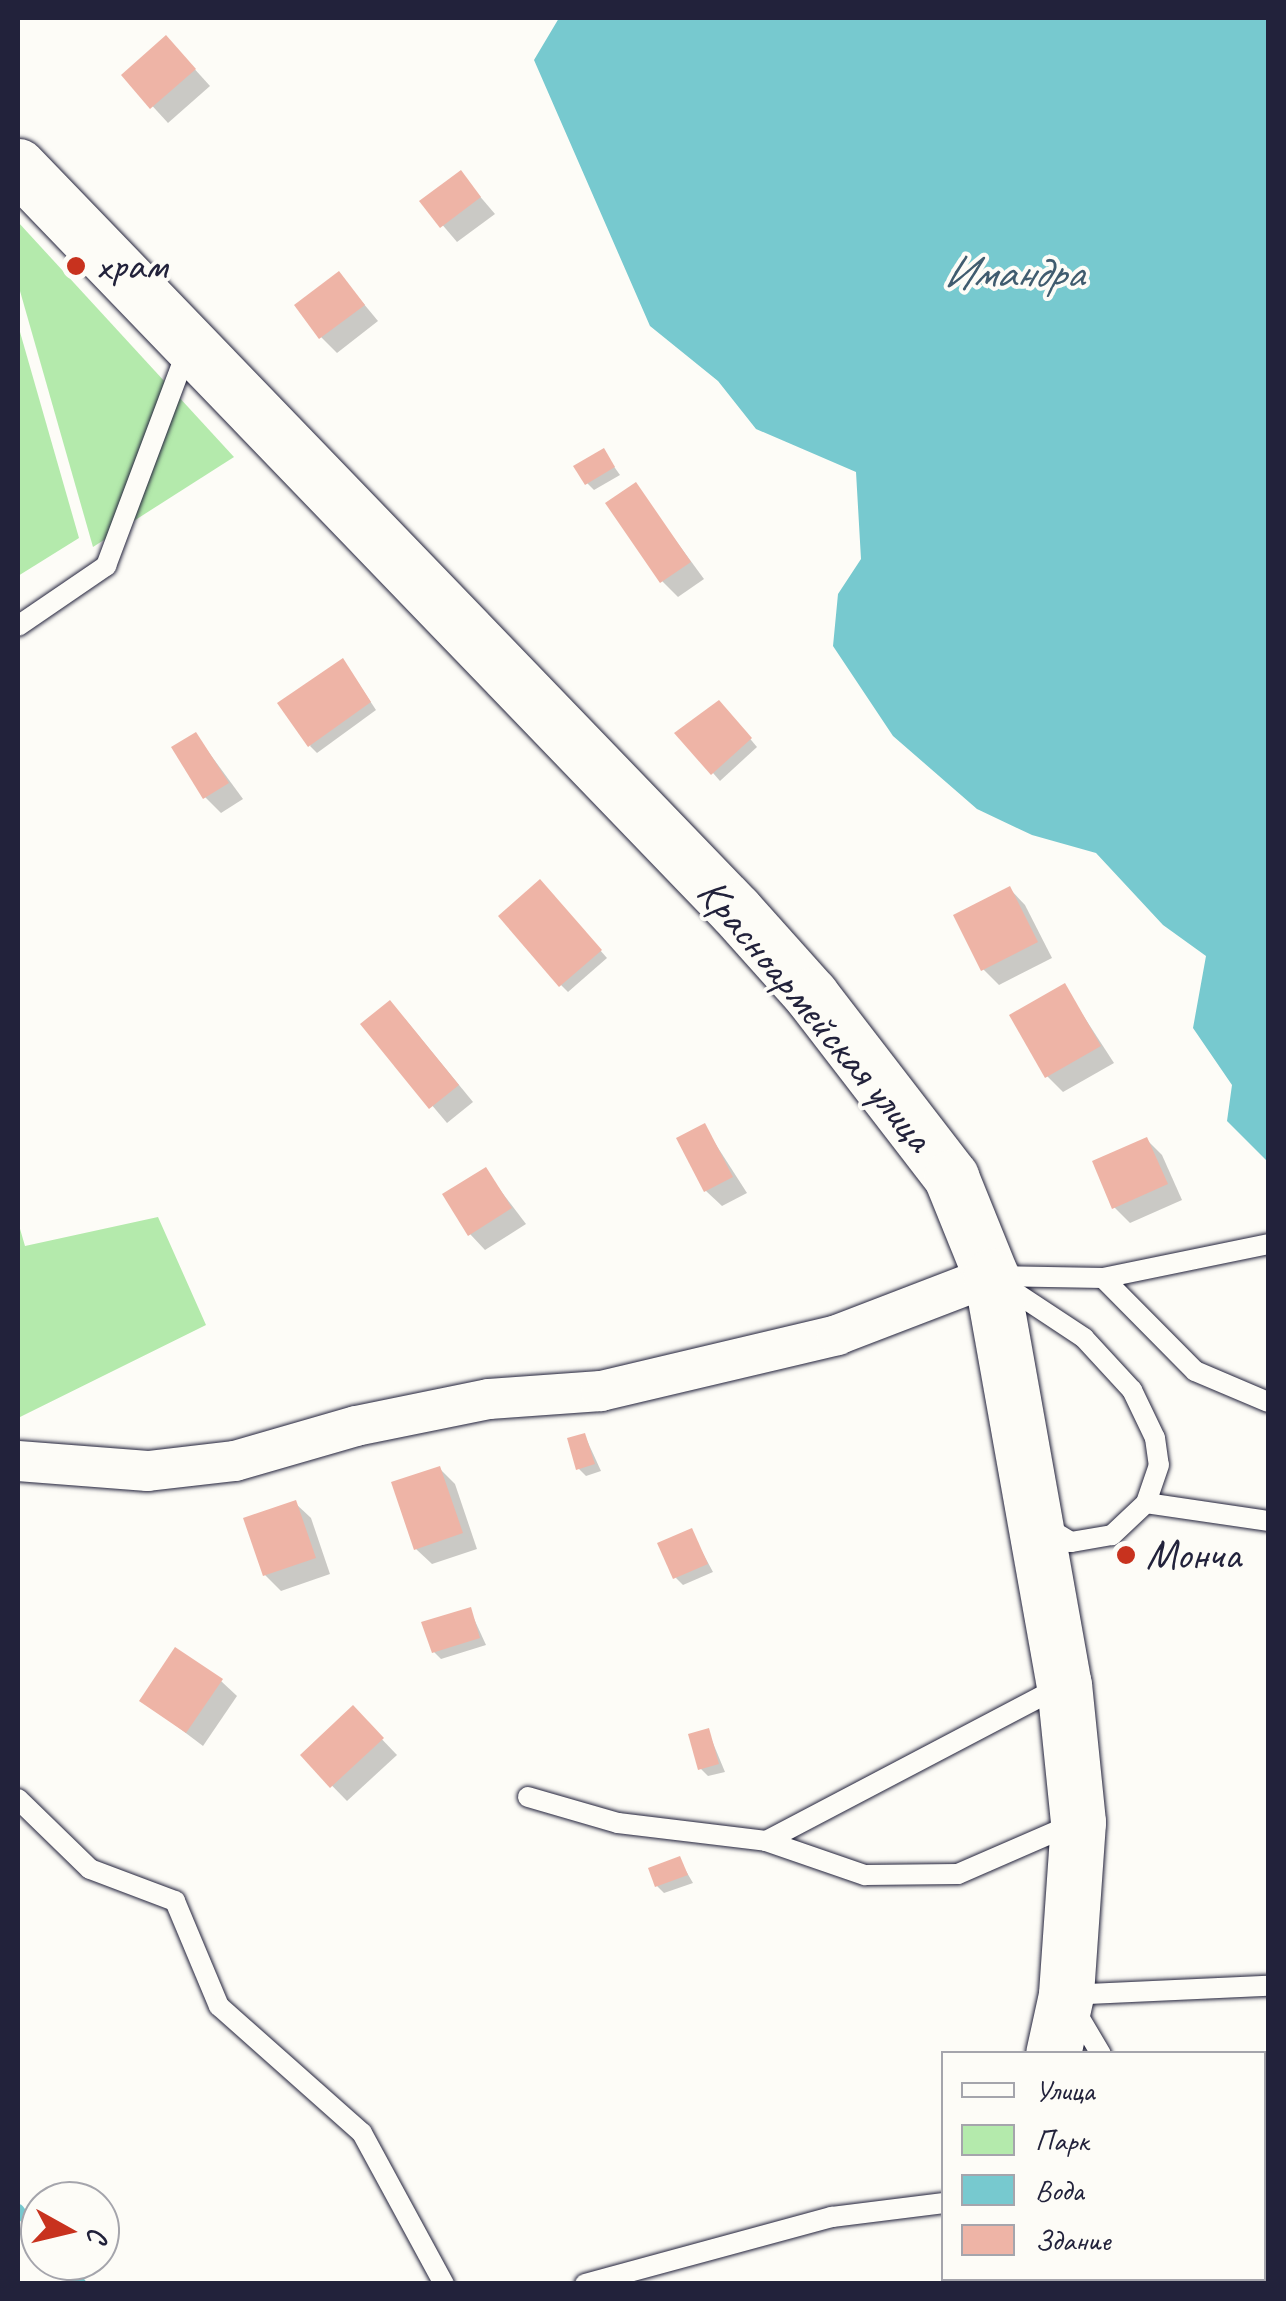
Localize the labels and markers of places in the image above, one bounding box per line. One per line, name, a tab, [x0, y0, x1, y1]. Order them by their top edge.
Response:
place label: храм	[96, 241, 167, 291]
marker: храм	[65, 255, 87, 277]
place label: Монча	[1146, 1530, 1241, 1580]
marker: Монча	[1115, 1544, 1137, 1566]

